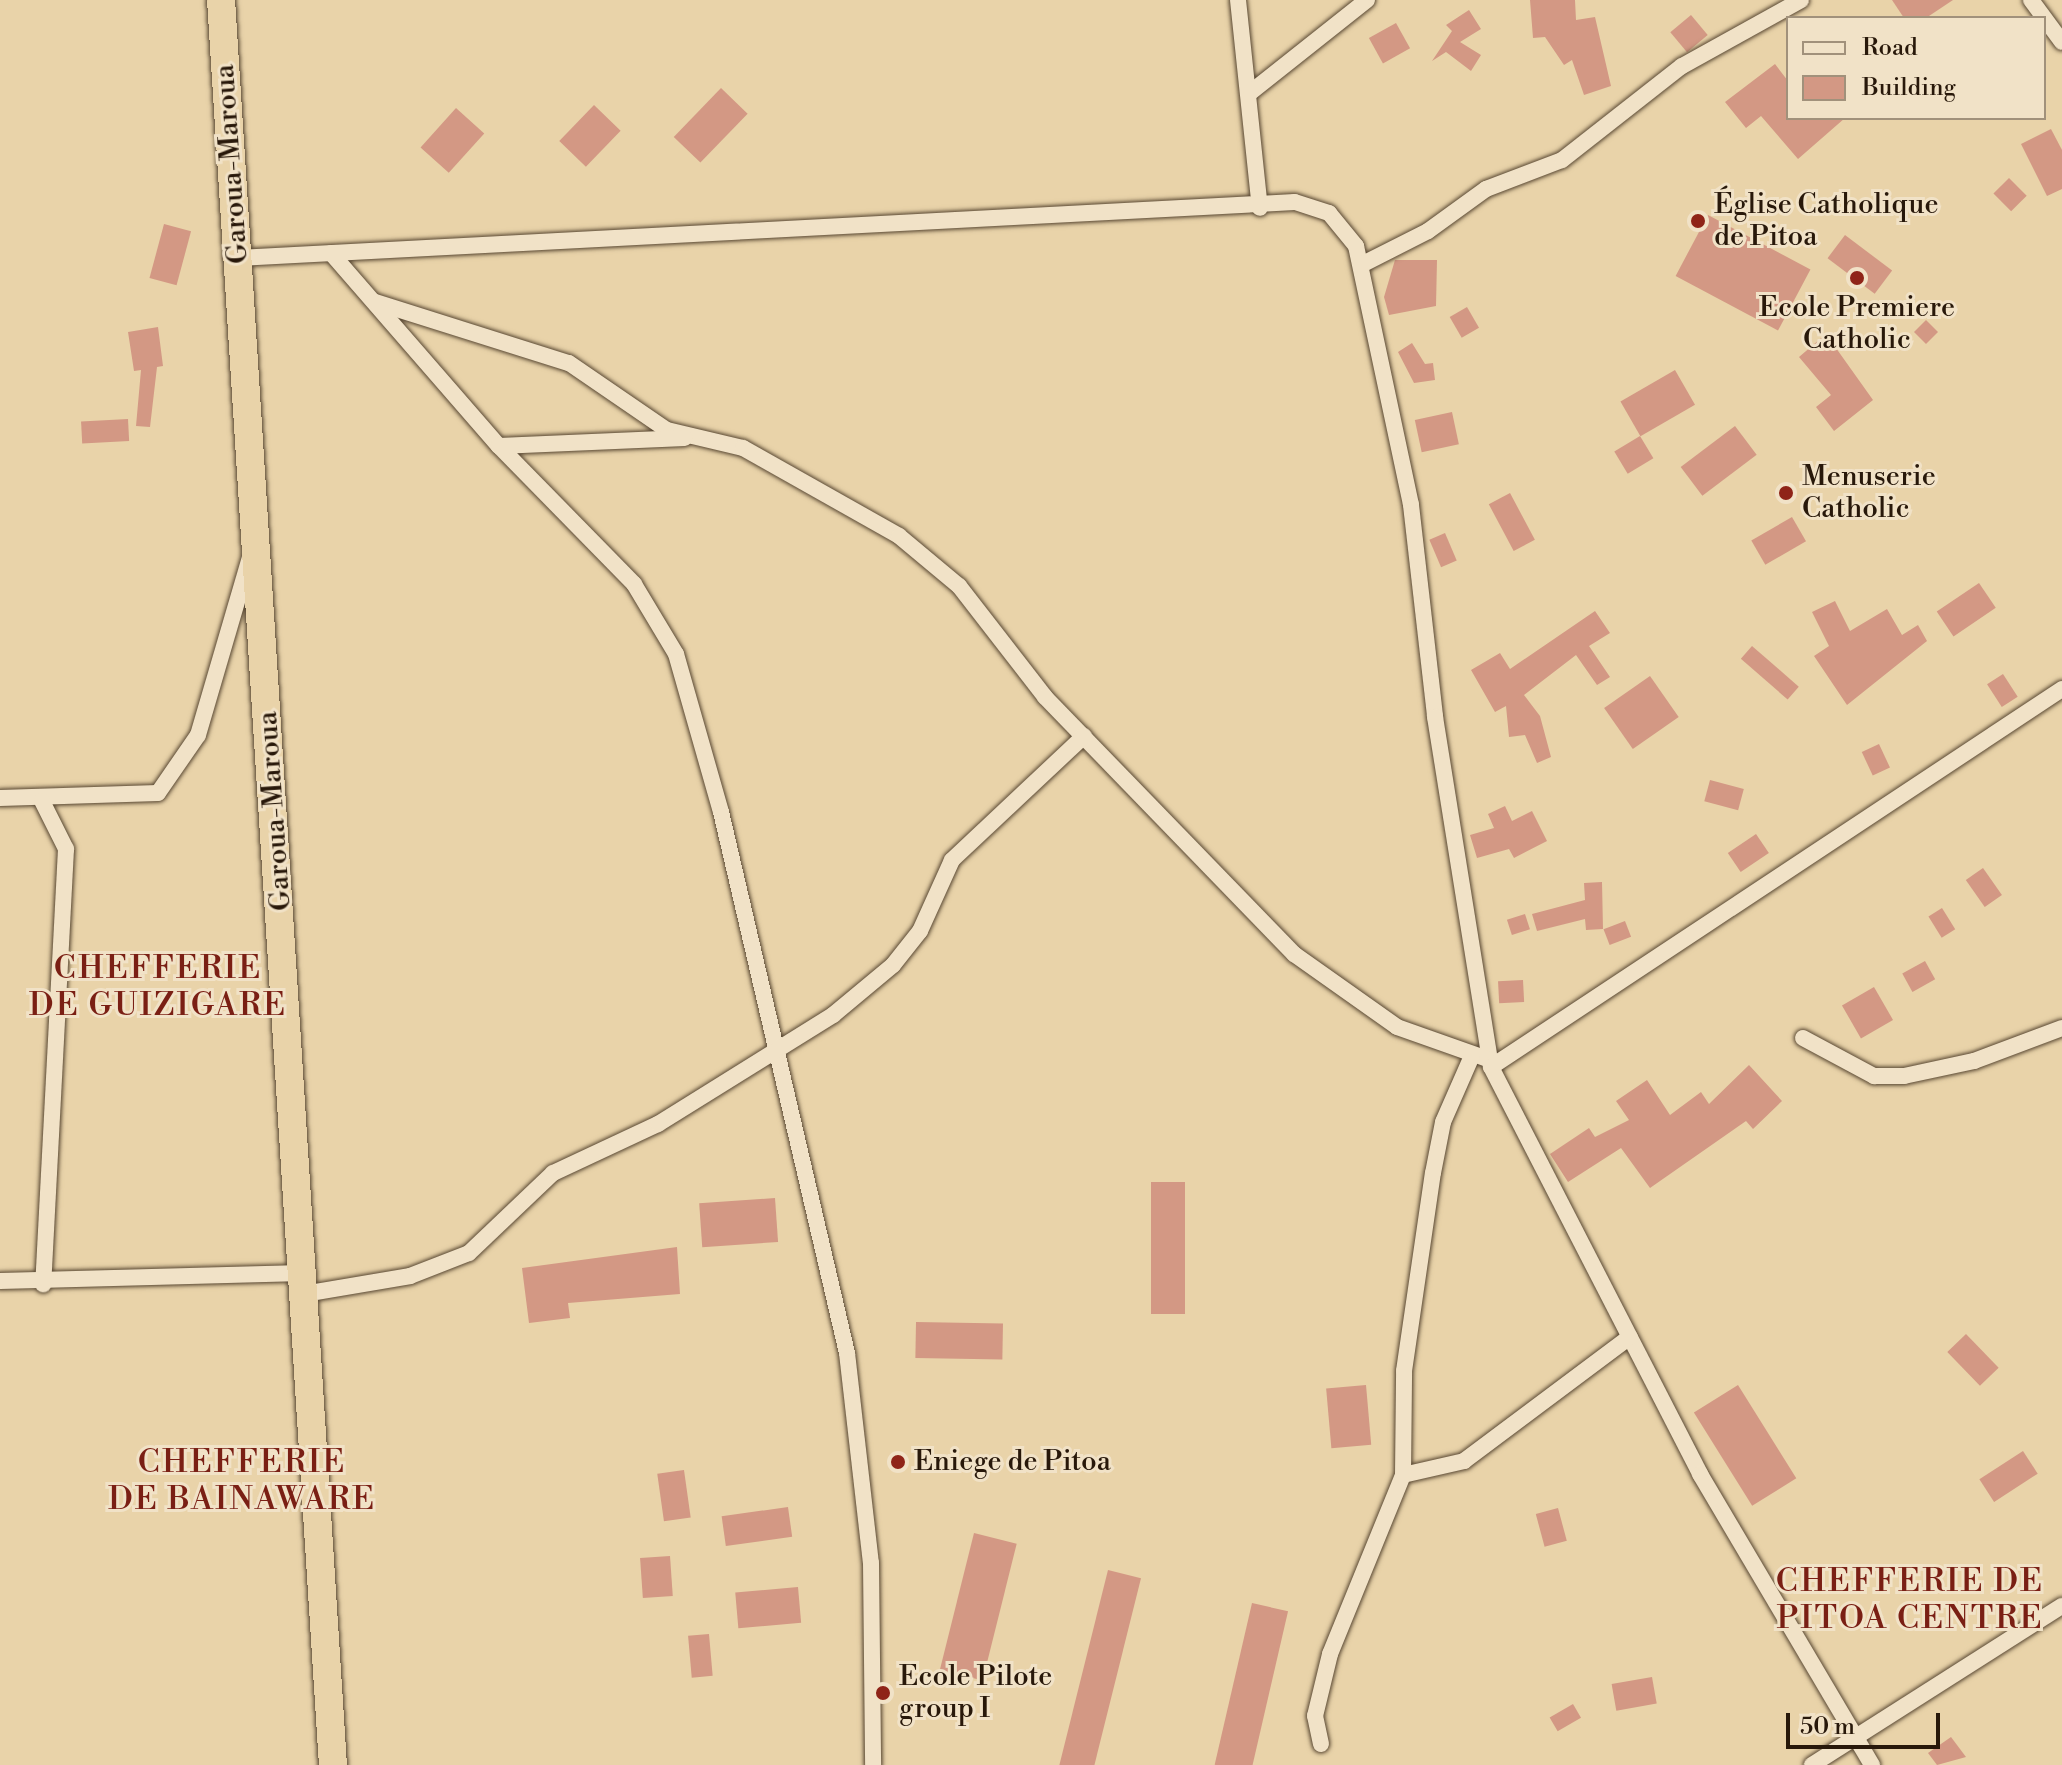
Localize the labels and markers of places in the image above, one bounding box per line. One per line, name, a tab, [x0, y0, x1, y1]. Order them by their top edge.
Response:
place label: Église Catholique de Pitoa	[1714, 188, 1939, 254]
marker: Église Catholique de Pitoa	[1689, 212, 1707, 230]
marker: Ecole Premiere Catholic	[1848, 269, 1866, 287]
place label: Ecole Premiere Catholic	[1759, 291, 1955, 357]
place label: Menuserie Catholic	[1802, 460, 1936, 526]
marker: Menuserie Catholic	[1777, 484, 1795, 502]
place label: Eniege de Pitoa	[914, 1445, 1111, 1479]
marker: Eniege de Pitoa	[889, 1453, 907, 1471]
place label: Ecole Pilote group I	[899, 1660, 1052, 1726]
marker: Ecole Pilote group I	[874, 1684, 892, 1702]

